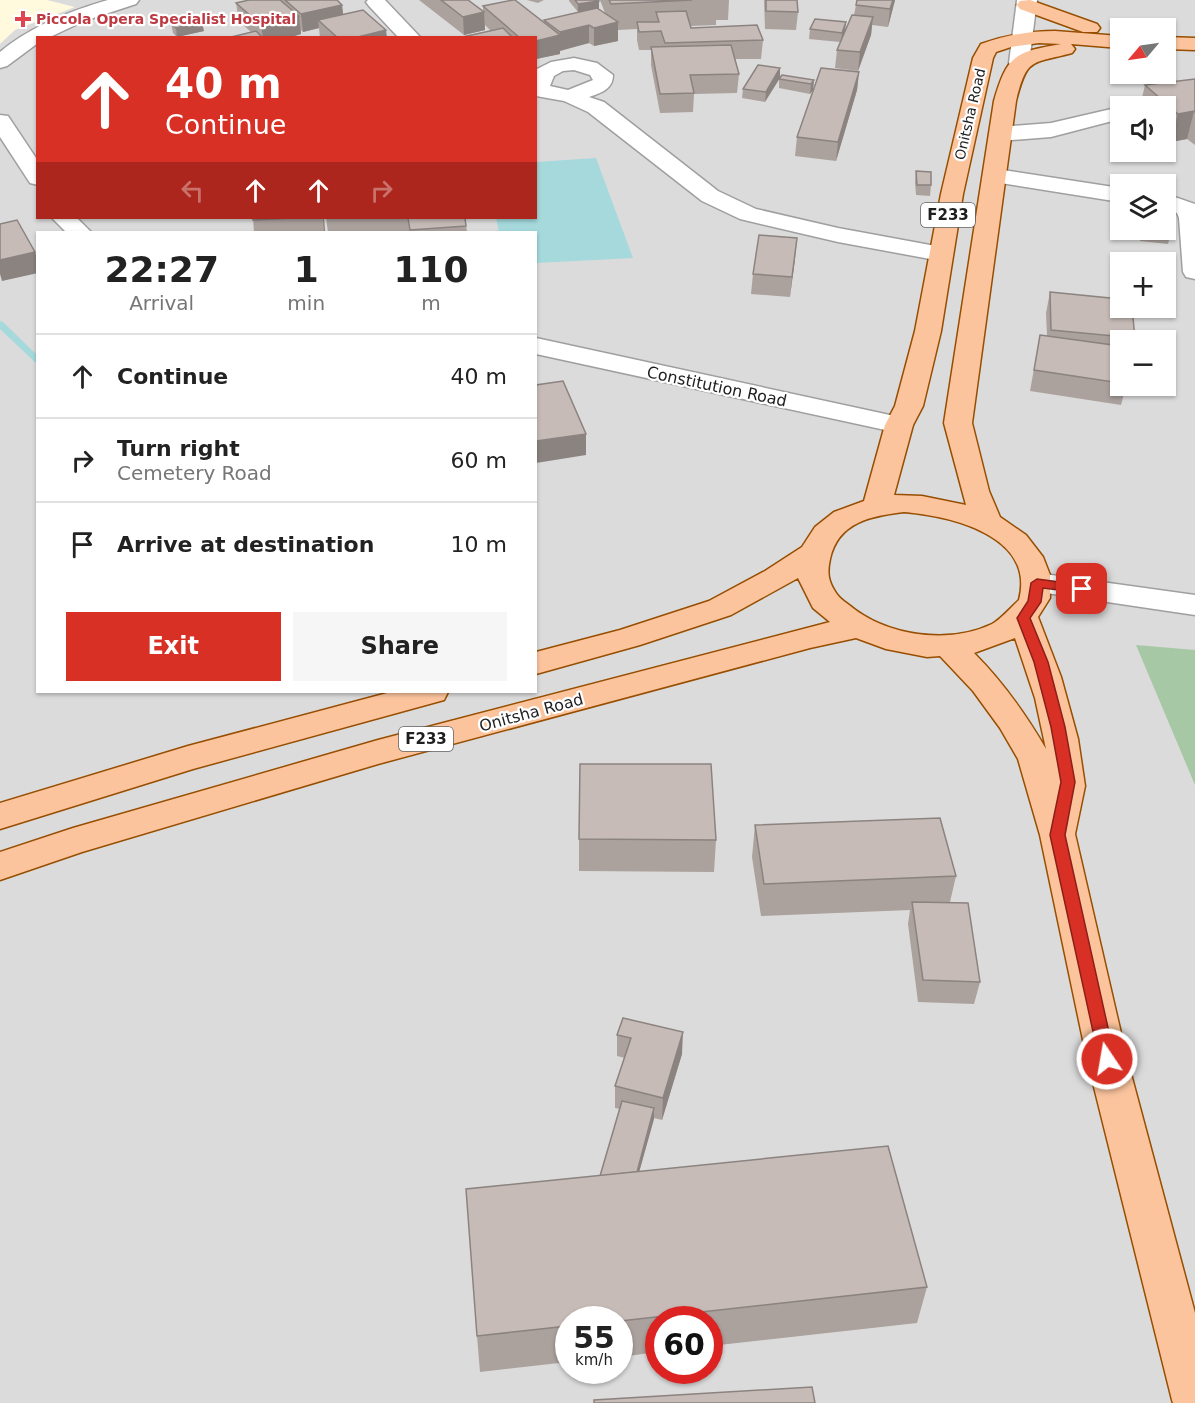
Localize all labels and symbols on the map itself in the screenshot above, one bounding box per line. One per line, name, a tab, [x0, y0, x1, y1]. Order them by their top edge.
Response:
marker: Piccola Opera Specialist Hospital	[14, 10, 32, 28]
place label: Piccola Opera Specialist Hospital	[36, 11, 296, 27]
north arrow	[1110, 18, 1176, 84]
street label: Onitsha Road	[952, 67, 988, 161]
road number: F233	[921, 203, 975, 227]
street label: Constitution Road	[645, 362, 789, 411]
pin	[1056, 563, 1107, 614]
street label: Onitsha Road	[477, 689, 585, 736]
road number: F233	[399, 727, 453, 751]
position arrow	[1075, 1027, 1139, 1091]
speed limit sign: 60	[645, 1306, 723, 1384]

